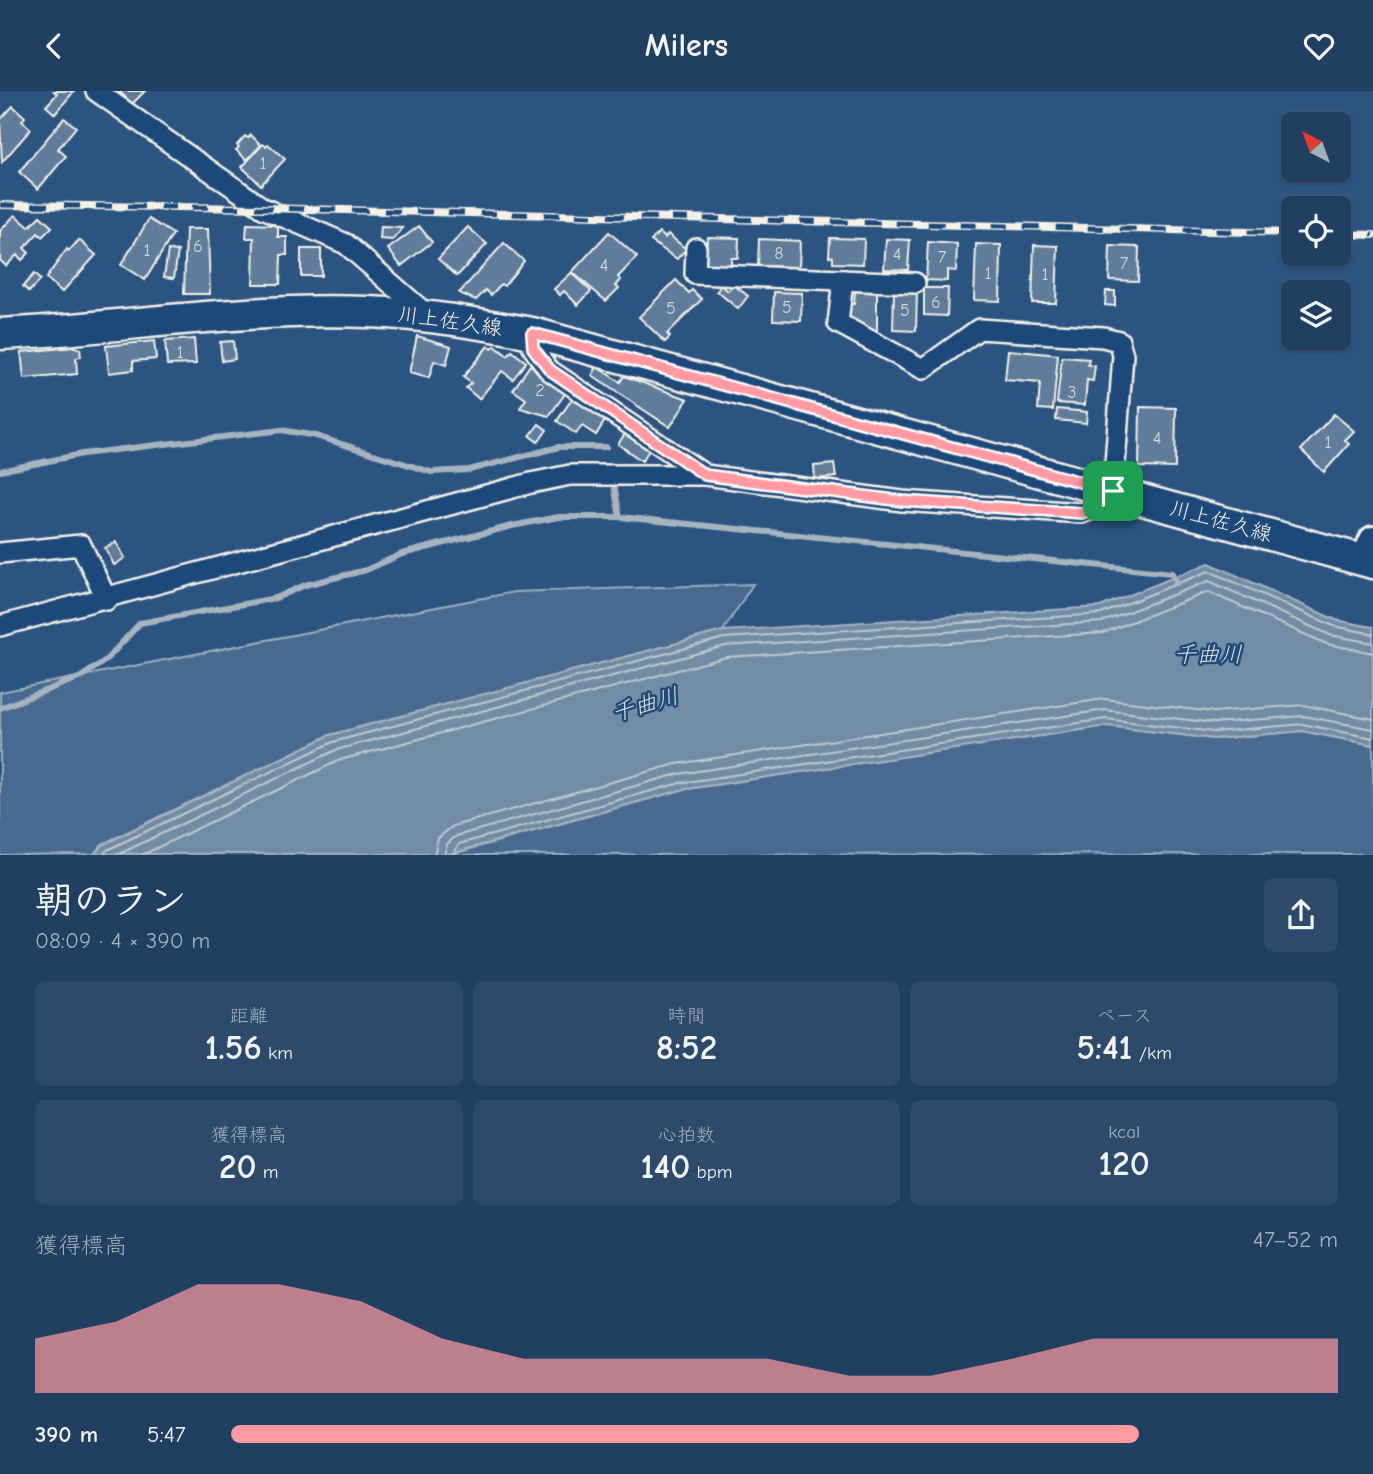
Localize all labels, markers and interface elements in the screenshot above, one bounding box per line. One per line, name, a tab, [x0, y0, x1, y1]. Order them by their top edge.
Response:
icon: back	[35, 27, 73, 65]
text: Milers	[645, 27, 728, 64]
icon: heart	[1300, 27, 1338, 65]
north arrow	[1281, 112, 1351, 182]
map controls	[1281, 112, 1351, 350]
house number: 1	[259, 153, 267, 174]
button: locate	[1281, 196, 1351, 266]
house number: 6	[193, 236, 203, 257]
house number: 1	[143, 240, 151, 261]
house number: 8	[774, 243, 784, 264]
house number: 4	[893, 244, 901, 265]
house number: 7	[938, 247, 947, 268]
house number: 7	[1120, 253, 1129, 274]
house number: 4	[600, 255, 608, 276]
house number: 1	[984, 263, 992, 284]
house number: 1	[1041, 264, 1049, 285]
button: layers	[1281, 280, 1351, 350]
house number: 6	[931, 292, 941, 313]
house number: 5	[782, 297, 792, 318]
house number: 5	[666, 298, 676, 319]
house number: 5	[900, 300, 910, 321]
street label: 川上佐久線	[396, 302, 504, 340]
house number: 1	[176, 342, 184, 363]
house number: 2	[535, 380, 545, 401]
house number: 3	[1067, 382, 1077, 403]
house number: 4	[1153, 428, 1161, 449]
house number: 1	[1324, 432, 1332, 453]
pin	[1083, 461, 1143, 521]
icon: arrive	[1094, 472, 1132, 510]
street label: 川上佐久線	[1167, 496, 1275, 546]
water label: 千曲川	[1174, 641, 1243, 668]
water label: 千曲川	[608, 682, 682, 727]
button: share	[1264, 878, 1338, 952]
text: 朝のラン	[35, 879, 187, 923]
text: 08:09 · 4 × 390 m	[35, 927, 210, 954]
text: 距離	[230, 1005, 268, 1027]
text: 時間	[667, 1005, 706, 1027]
text: ペース	[1096, 1005, 1152, 1027]
text: 1.56	[205, 1027, 262, 1068]
text: 8:52	[656, 1027, 717, 1068]
text: 5:41	[1076, 1027, 1132, 1068]
text: km	[262, 1042, 293, 1064]
text: /km	[1132, 1042, 1172, 1064]
text: kcal	[1108, 1121, 1140, 1143]
text: 獲得標高	[211, 1124, 287, 1146]
text: 心拍数	[658, 1124, 715, 1146]
text: 120	[1099, 1143, 1150, 1184]
text: 20	[219, 1146, 257, 1187]
text: 140	[640, 1146, 690, 1187]
text: m	[257, 1161, 279, 1183]
text: bpm	[690, 1161, 733, 1183]
text: 47–52 m	[1253, 1226, 1338, 1253]
text: 獲得標高	[35, 1232, 127, 1259]
text: 390 m	[35, 1421, 98, 1448]
text: 5:47	[147, 1421, 186, 1448]

